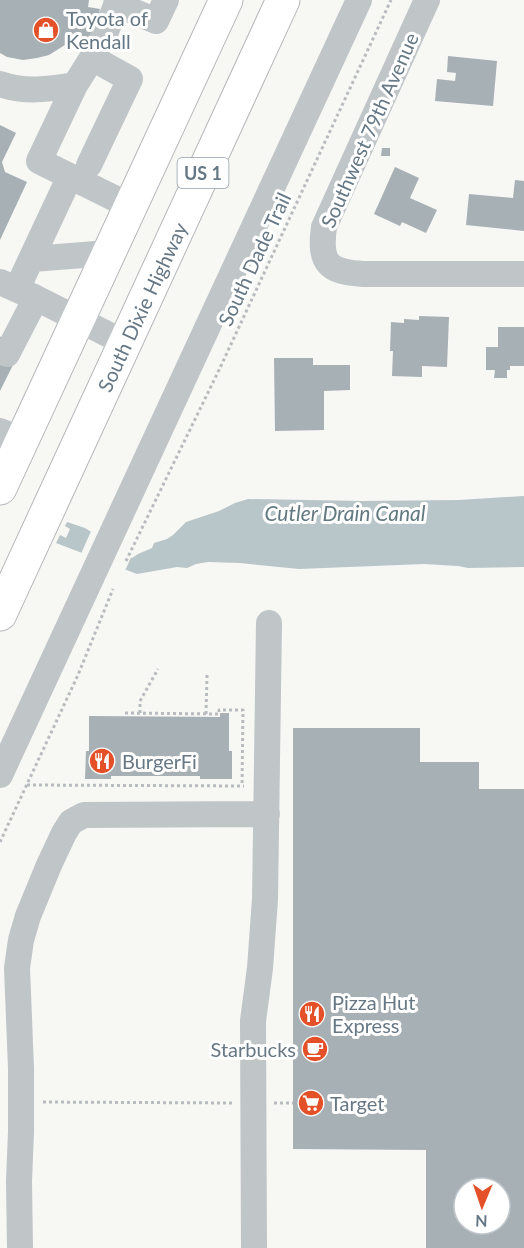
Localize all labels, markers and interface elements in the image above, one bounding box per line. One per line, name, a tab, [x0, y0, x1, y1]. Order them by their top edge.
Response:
place label: Toyota of Kendall	[66, 6, 148, 53]
shop icon: Toyota of Kendall	[31, 15, 61, 45]
street label: Southwest 79th Avenue	[315, 29, 423, 231]
road number: US 1	[178, 158, 228, 188]
street label: South Dade Trail	[213, 189, 295, 329]
street label: South Dixie Highway	[92, 218, 192, 395]
water label: Cutler Drain Canal	[264, 500, 426, 525]
restaurant icon: BurgerFi	[87, 746, 117, 776]
place label: BurgerFi	[122, 749, 197, 773]
place label: Pizza Hut Express	[332, 990, 415, 1037]
restaurant icon: Pizza Hut Express	[297, 999, 327, 1029]
cafe icon: Starbucks	[300, 1034, 330, 1064]
place label: Starbucks	[210, 1037, 296, 1061]
supermarket icon: Target	[296, 1088, 326, 1118]
place label: Target	[330, 1091, 384, 1115]
north arrow	[452, 1176, 512, 1236]
text: N	[475, 1212, 488, 1231]

